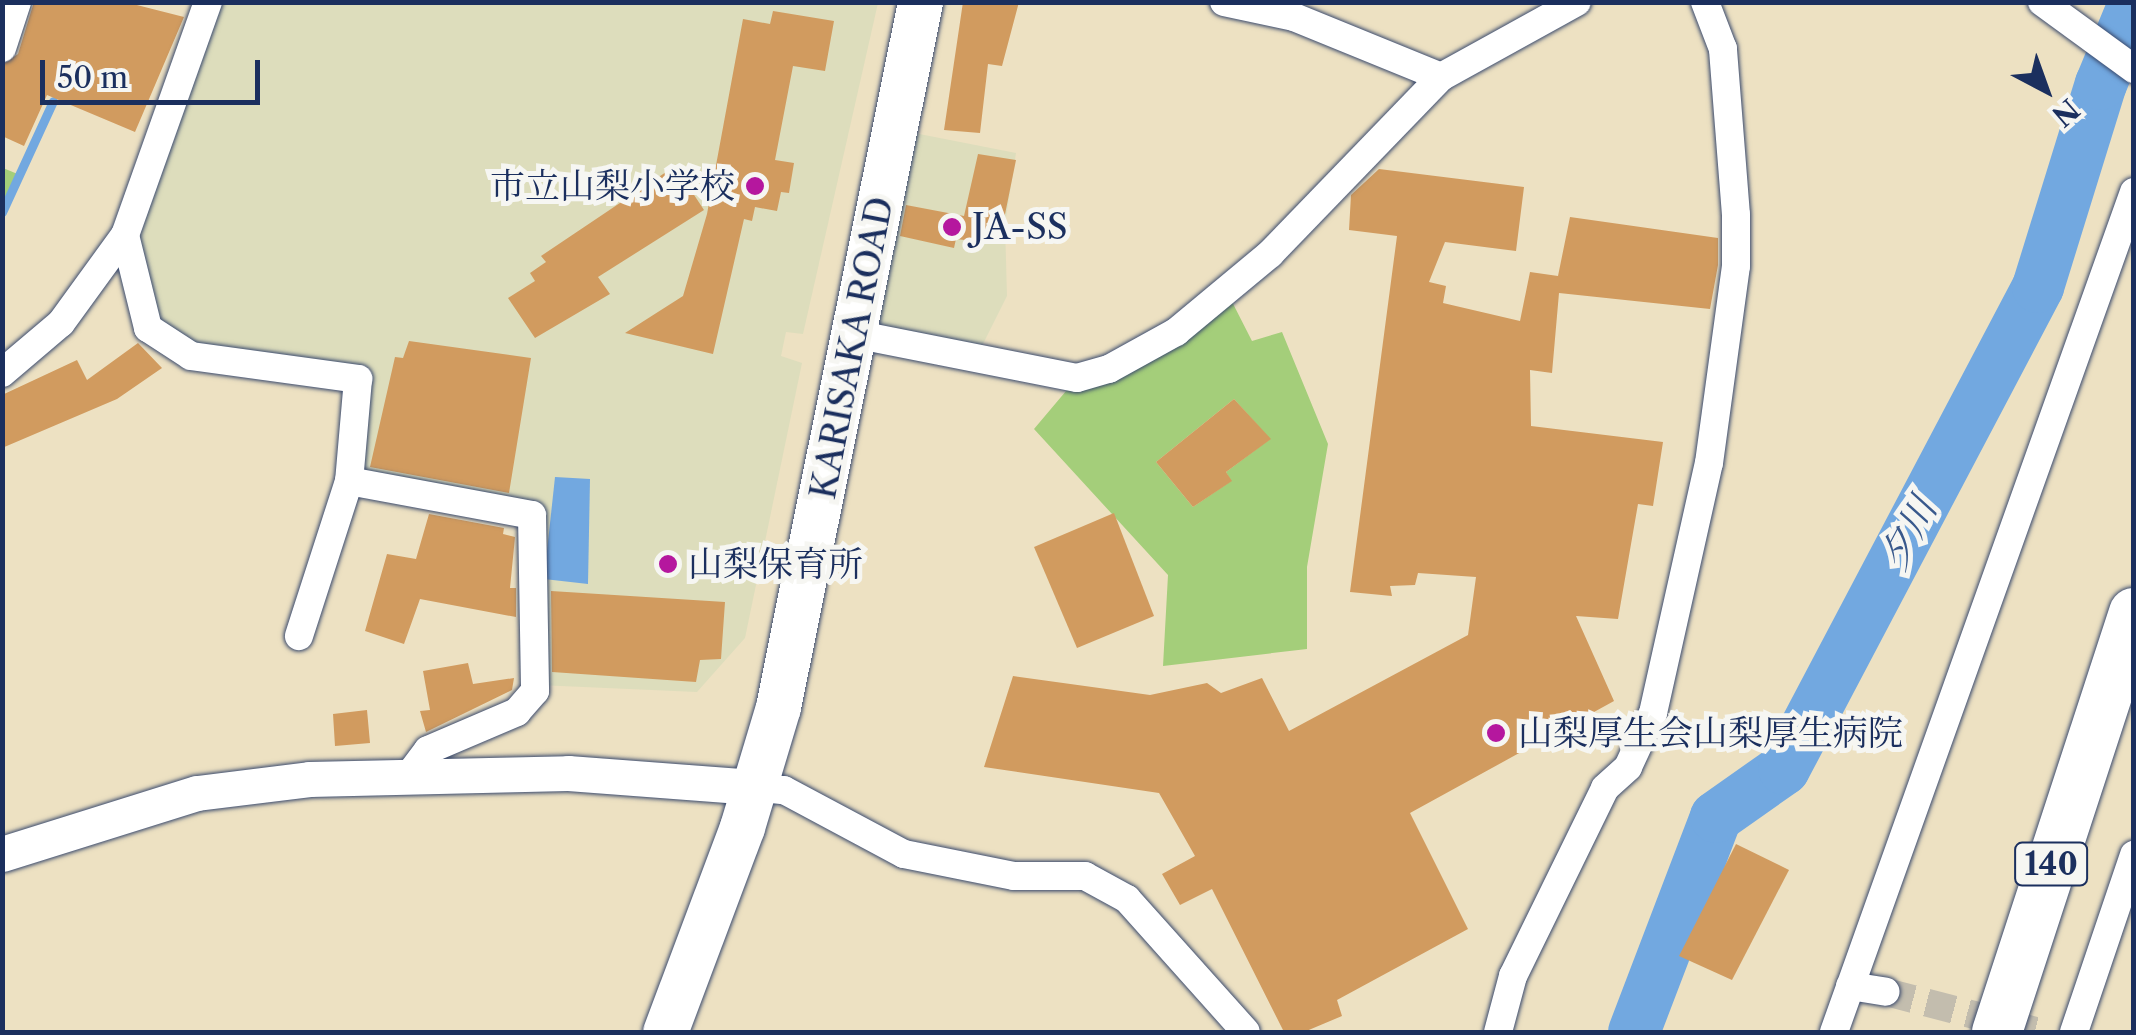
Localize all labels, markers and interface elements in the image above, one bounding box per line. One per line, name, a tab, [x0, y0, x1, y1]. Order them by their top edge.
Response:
scale bar	[45, 40, 265, 102]
north arrow	[1996, 40, 2096, 140]
text: 50 m	[57, 59, 128, 96]
text: N	[2045, 92, 2086, 133]
place label: 市立山梨小学校	[490, 165, 735, 207]
marker: 市立山梨小学校	[744, 175, 766, 197]
street label: KARISAKA ROAD	[802, 193, 902, 503]
place label: JA-SS	[972, 206, 1068, 248]
marker: JA-SS	[941, 216, 963, 238]
water label: 夕川	[1870, 490, 1946, 578]
place label: 山梨保育所	[688, 543, 863, 585]
marker: 山梨保育所	[657, 553, 679, 575]
place label: 山梨厚生会山梨厚生病院	[1518, 712, 1903, 754]
marker: 山梨厚生会山梨厚生病院	[1483, 720, 1509, 746]
road number: 140	[2014, 837, 2088, 891]

